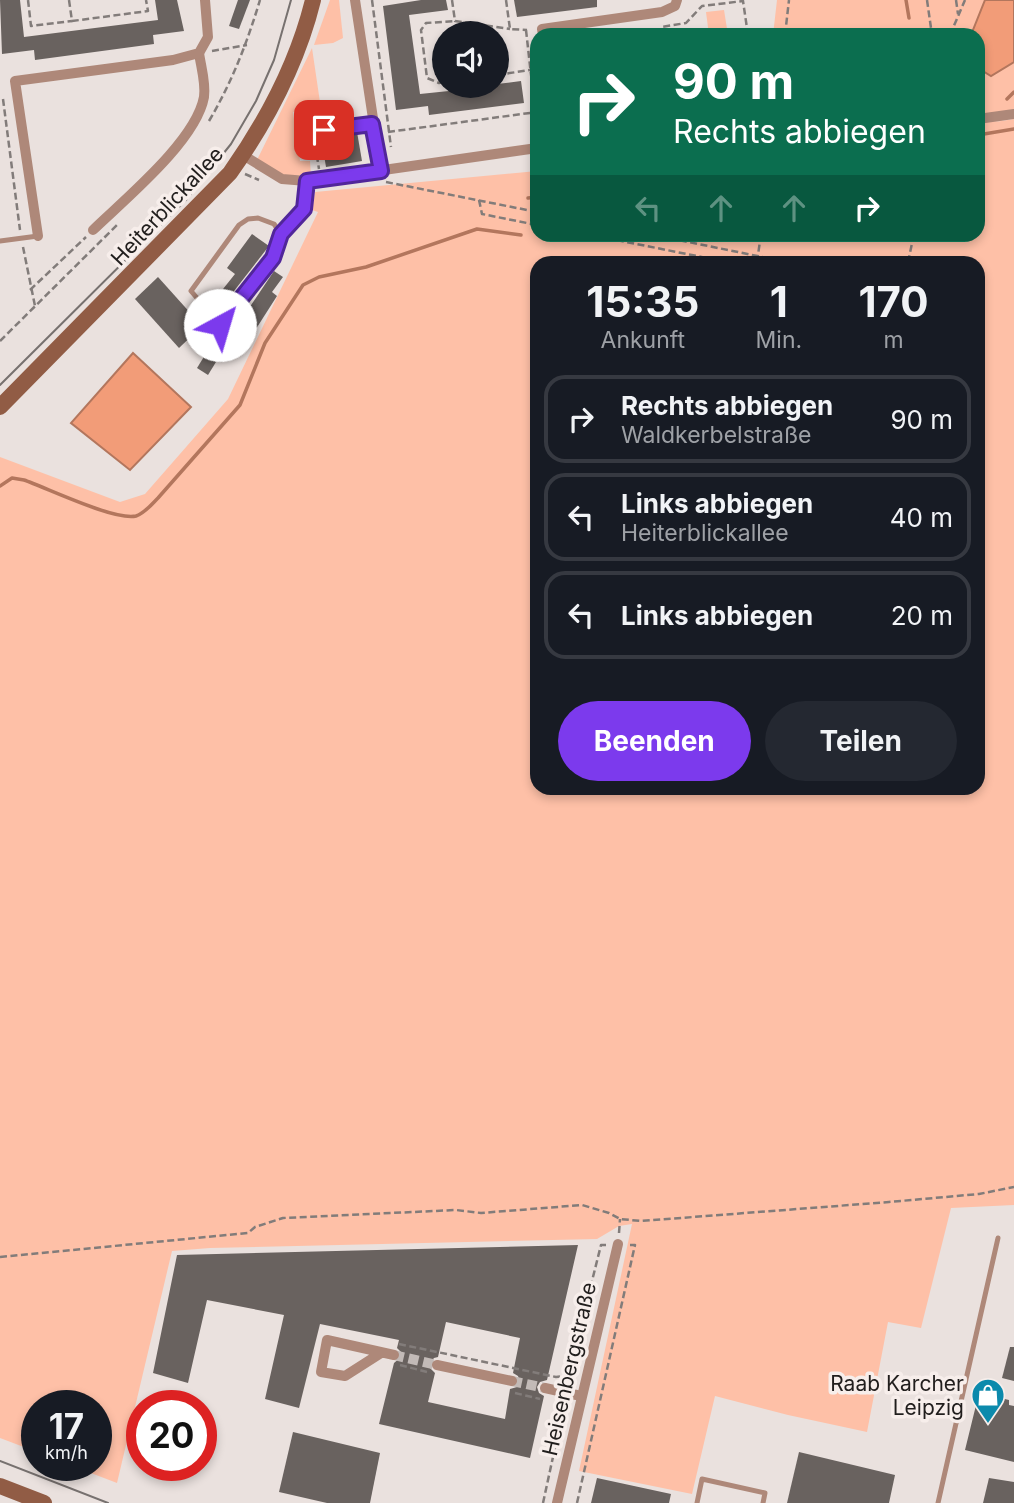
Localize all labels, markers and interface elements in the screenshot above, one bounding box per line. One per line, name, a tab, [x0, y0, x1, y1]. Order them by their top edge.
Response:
map controls	[432, 21, 509, 98]
button: sound	[432, 21, 509, 98]
text: 90 m	[673, 52, 794, 111]
icon: right	[558, 56, 649, 147]
pin	[294, 100, 354, 160]
icon: arrive	[305, 111, 343, 149]
text: Rechts abbiegen	[673, 112, 926, 151]
street label: Heiterblickallee	[106, 141, 228, 271]
icon: left	[629, 189, 667, 227]
icon: ahead	[702, 189, 740, 227]
icon: ahead	[775, 189, 813, 227]
icon: right	[848, 189, 886, 227]
text: 15:35	[586, 276, 699, 327]
text: 1	[770, 276, 788, 327]
text: 170	[858, 276, 929, 327]
position arrow	[183, 288, 257, 362]
text: Ankunft	[601, 326, 685, 354]
text: Min.	[756, 326, 802, 354]
text: m	[883, 326, 904, 354]
text: Rechts abbiegen	[621, 390, 833, 421]
icon: right	[562, 400, 600, 438]
text: 90 m	[890, 404, 953, 435]
text: Waldkerbelstraße	[621, 421, 811, 449]
text: Links abbiegen	[621, 488, 813, 519]
icon: left	[562, 498, 600, 536]
text: 40 m	[890, 502, 953, 533]
text: Heiterblickallee	[621, 519, 789, 547]
icon: left	[562, 596, 600, 634]
text: Links abbiegen	[621, 600, 813, 631]
text: 20 m	[891, 600, 953, 631]
button: Beenden	[558, 701, 751, 781]
button: Teilen	[765, 701, 957, 781]
street label: Heisenbergstraße	[537, 1280, 601, 1458]
place label: Raab Karcher Leipzig	[830, 1371, 964, 1420]
shop icon: Raab Karcher Leipzig	[969, 1376, 1007, 1425]
speed limit sign: 20	[126, 1390, 217, 1481]
text: 17	[49, 1405, 84, 1447]
text: km/h	[45, 1442, 88, 1463]

